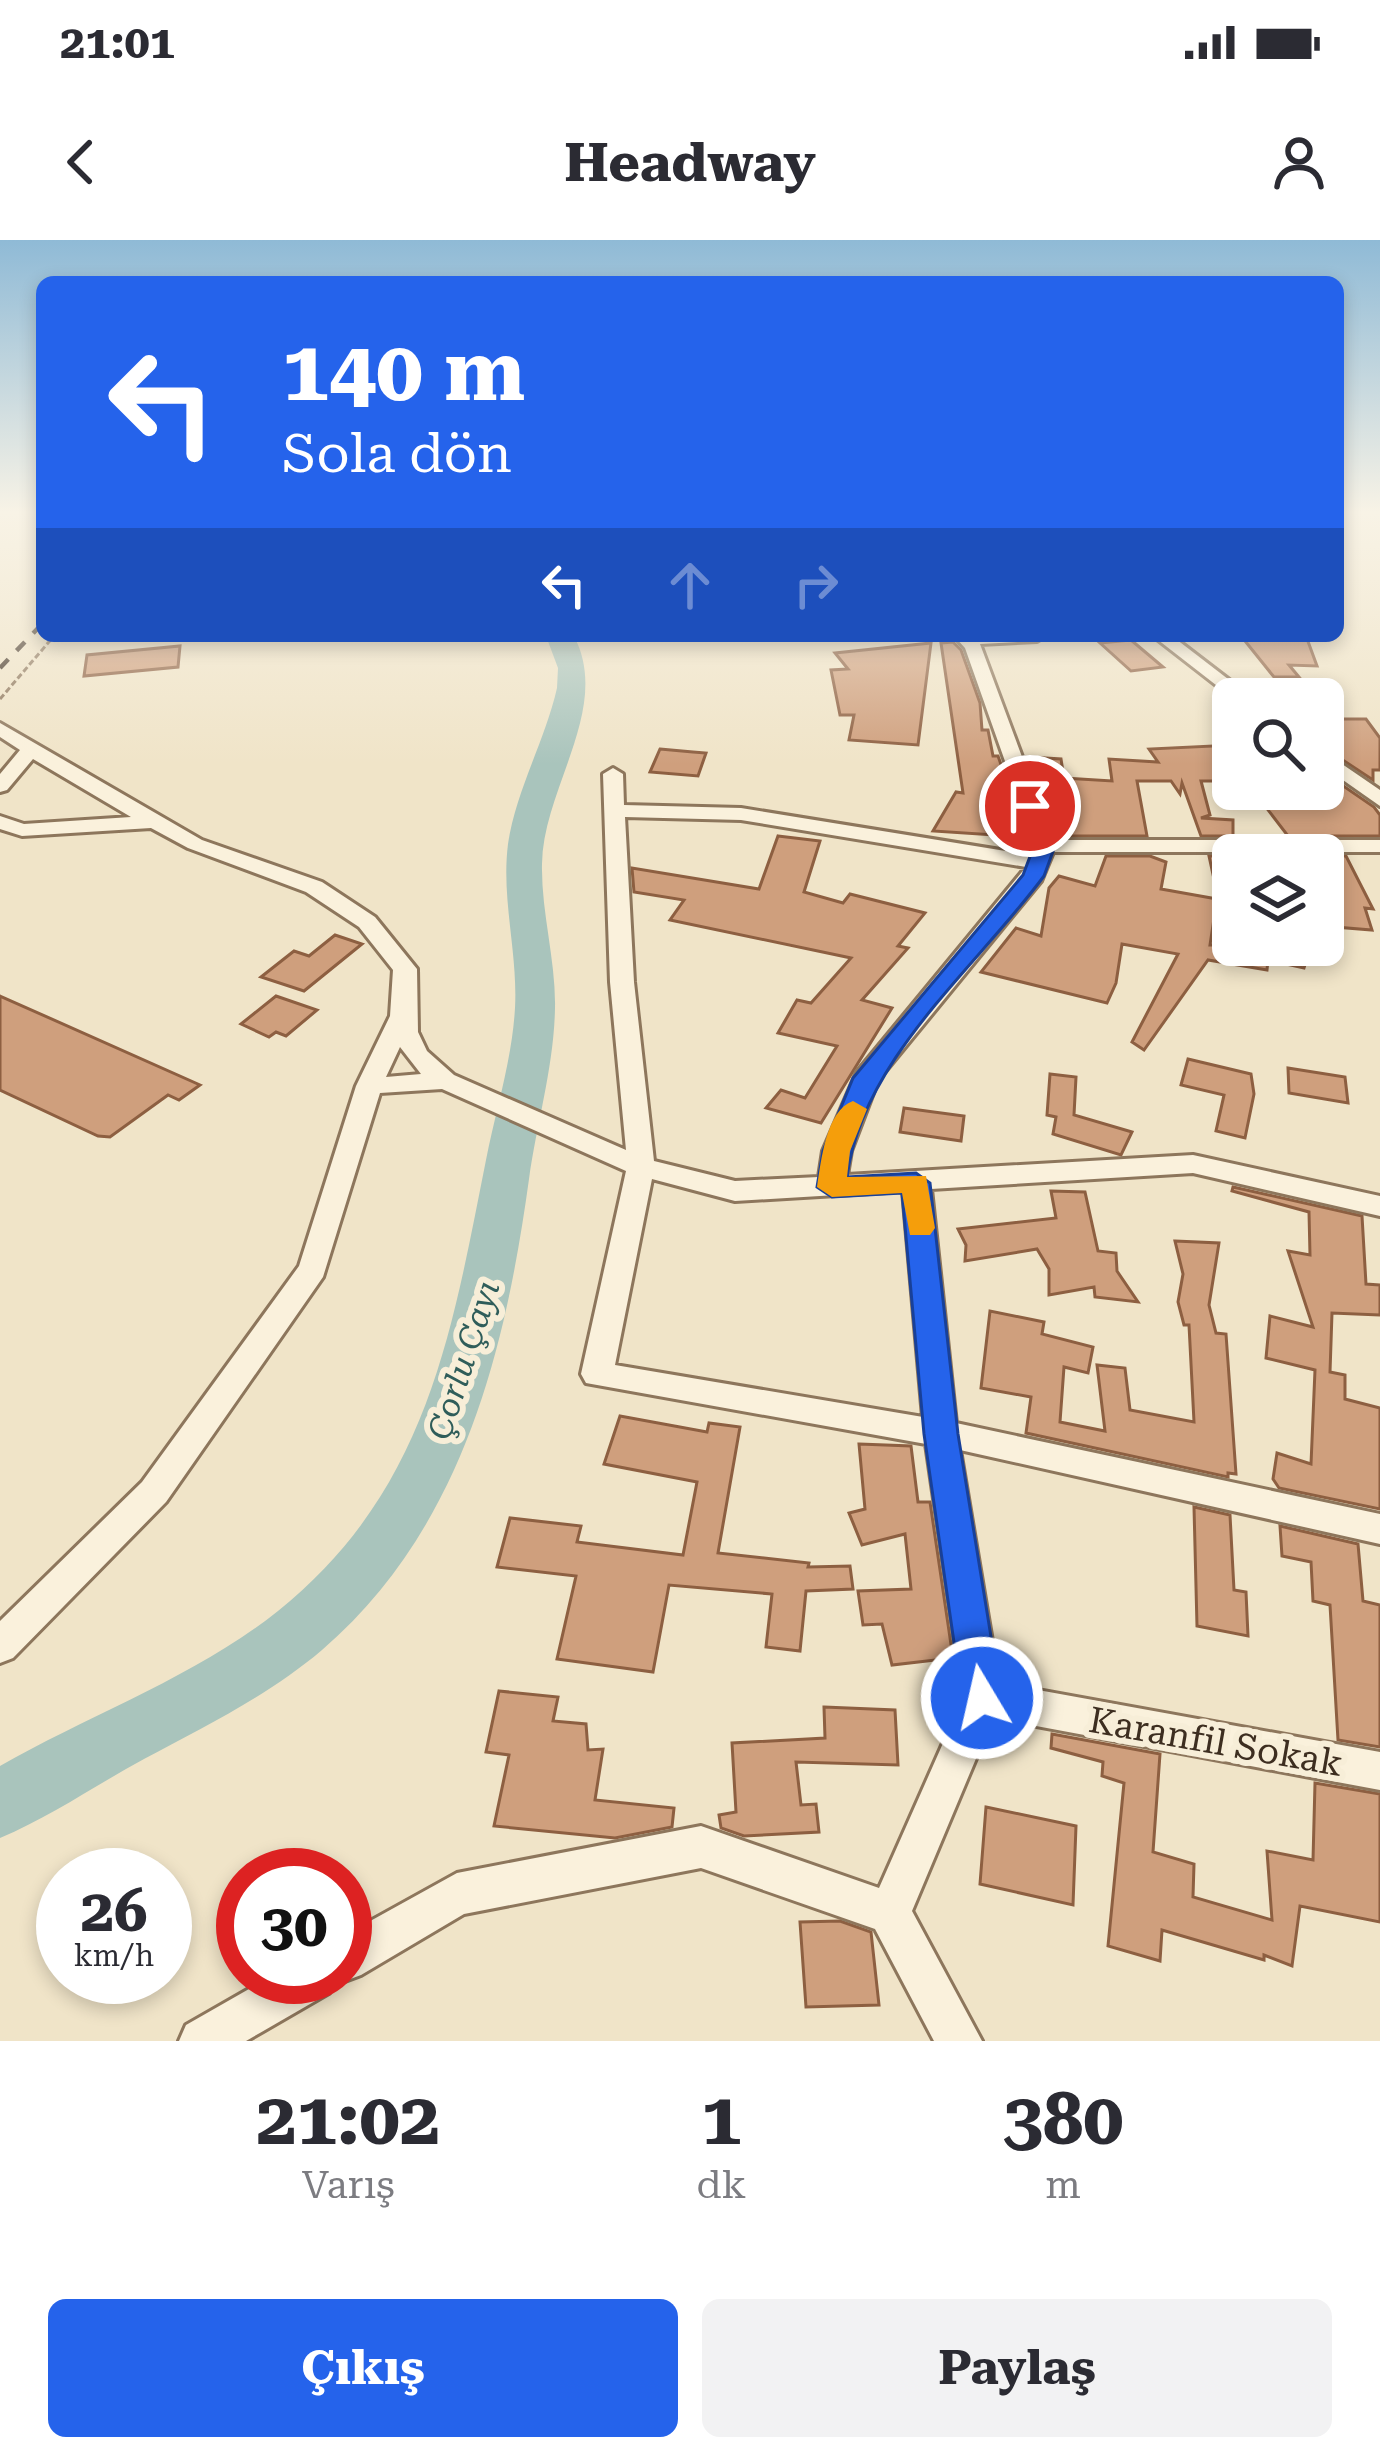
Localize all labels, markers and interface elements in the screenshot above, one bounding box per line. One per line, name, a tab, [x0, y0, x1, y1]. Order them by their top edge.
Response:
text: 21:01	[60, 16, 175, 69]
icon: back	[48, 129, 114, 195]
icon: person	[1266, 129, 1332, 195]
text: Headway	[564, 131, 816, 194]
text: 140 m	[282, 322, 525, 420]
icon: left	[84, 324, 240, 480]
text: Sola dön	[282, 422, 512, 485]
icon: left	[531, 552, 597, 618]
icon: ahead	[657, 552, 723, 618]
icon: right	[783, 552, 849, 618]
map controls	[1212, 678, 1344, 966]
button: search	[1212, 678, 1344, 810]
pin	[979, 755, 1081, 857]
icon: arrive	[997, 773, 1063, 839]
button: layers	[1212, 834, 1344, 966]
water label: Çorlu Çayı	[420, 1276, 507, 1444]
position arrow	[919, 1635, 1045, 1761]
street label: Karanfil Sokak	[1086, 1699, 1346, 1785]
speed limit sign: 30	[216, 1848, 372, 2004]
text: 26	[80, 1875, 148, 1946]
text: km/h	[74, 1938, 154, 1973]
text: 21:02	[256, 2077, 440, 2162]
text: 1	[701, 2077, 742, 2162]
text: 380	[1003, 2077, 1124, 2162]
text: Varış	[302, 2162, 395, 2208]
text: dk	[697, 2162, 746, 2208]
text: m	[1045, 2162, 1081, 2208]
button: Çıkış	[48, 2299, 678, 2437]
button: Paylaş	[702, 2299, 1332, 2437]

